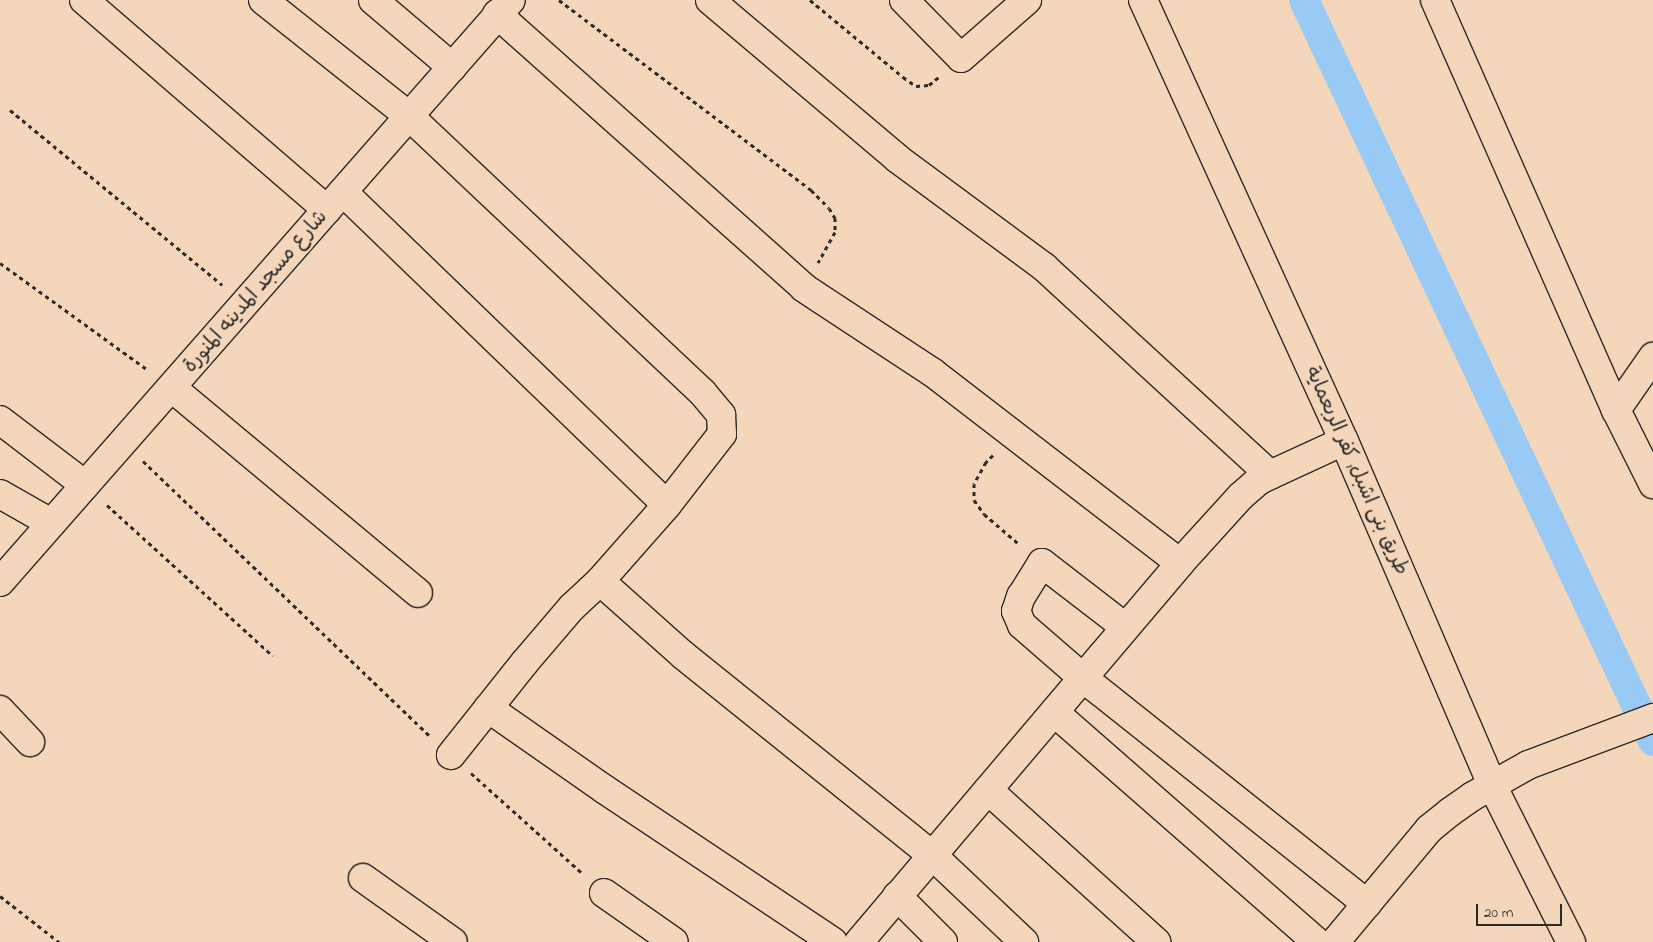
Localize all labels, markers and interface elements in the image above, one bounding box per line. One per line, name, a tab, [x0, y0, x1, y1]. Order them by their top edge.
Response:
street label: شارع مسجد المدينه المنورة	[179, 206, 333, 378]
street label: طريق بنى اشبل, كفر الربعماية	[1299, 363, 1413, 579]
scale bar	[1478, 894, 1564, 926]
text: 20 m	[1484, 902, 1513, 924]

